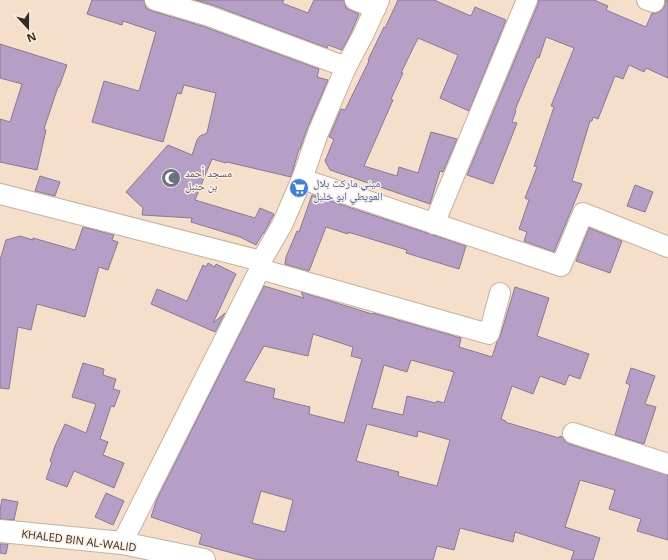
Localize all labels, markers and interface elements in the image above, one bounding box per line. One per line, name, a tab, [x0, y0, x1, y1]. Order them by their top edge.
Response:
north arrow	[8, 8, 48, 48]
text: N	[25, 29, 39, 46]
place label: مسجد أحمد بن حنبل	[185, 165, 232, 193]
mosque icon: مسجد أحمد بن حنبل	[160, 167, 182, 189]
place label: ميني ماركت بلال العويطي ابو خليل	[313, 175, 383, 204]
supermarket icon: ميني ماركت بلال العويطي ابو خليل	[288, 177, 310, 199]
street label: KHALED BIN AL-WALID	[21, 525, 137, 555]

